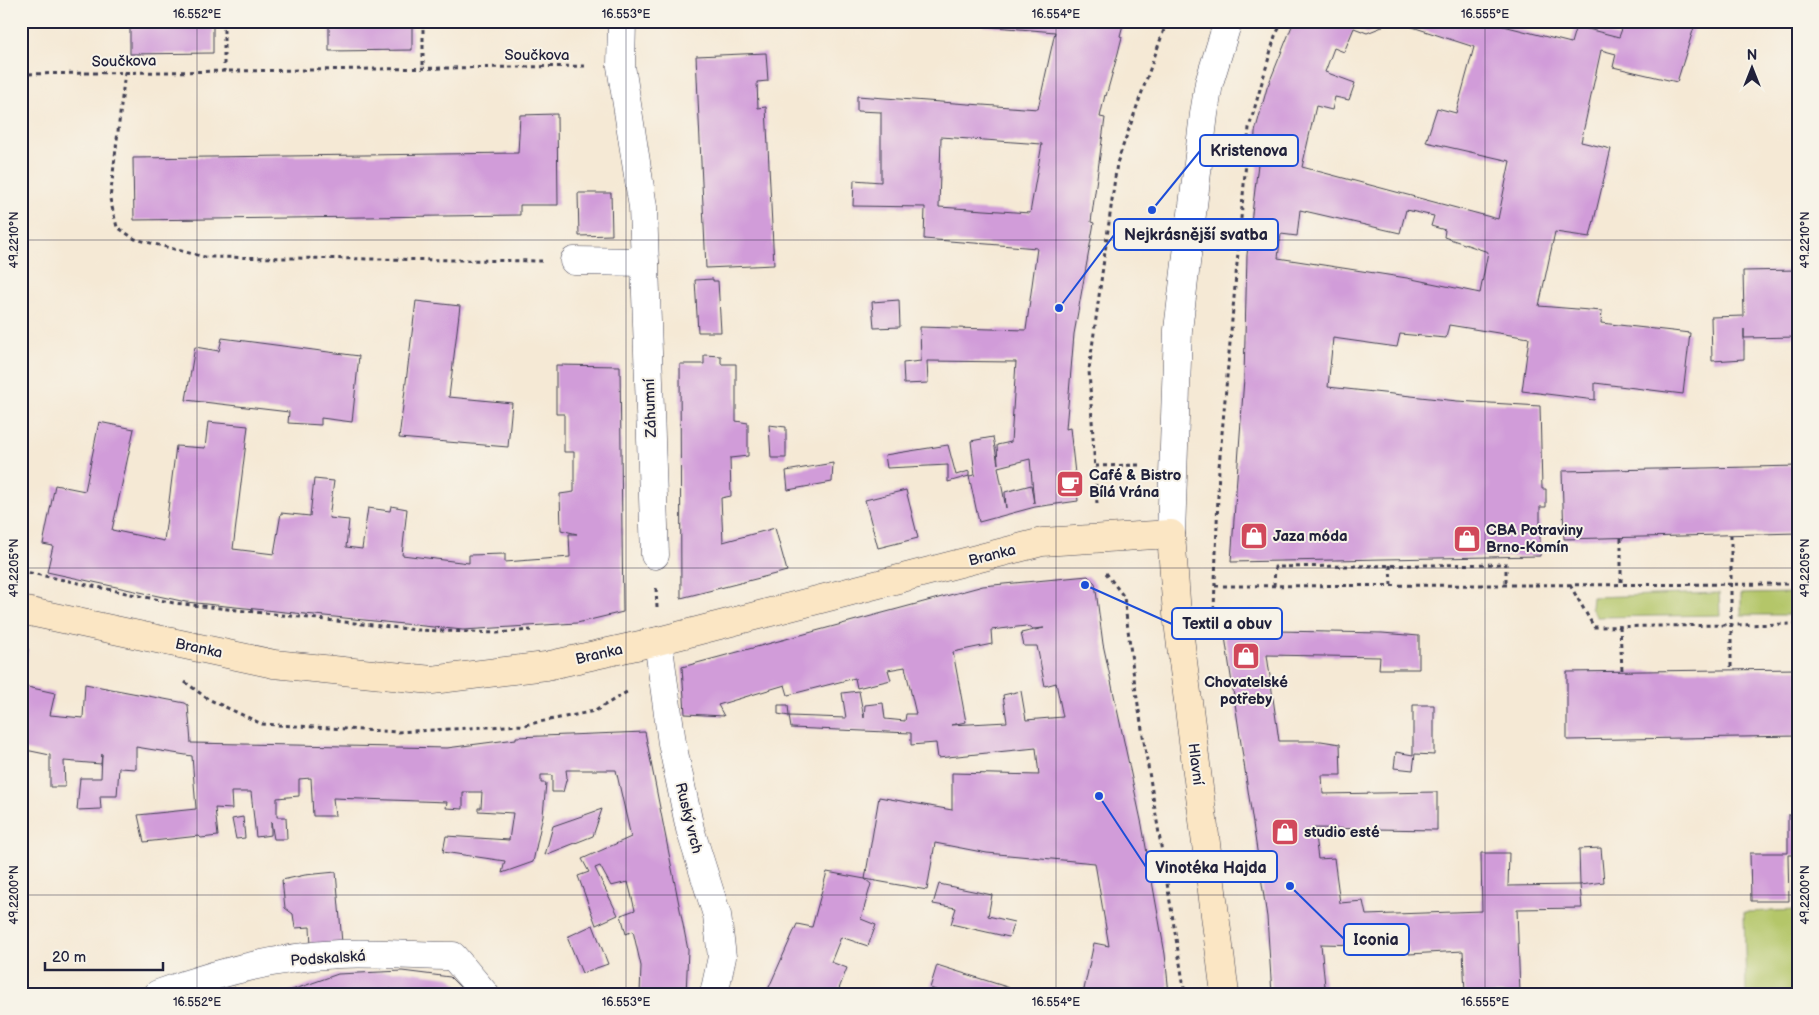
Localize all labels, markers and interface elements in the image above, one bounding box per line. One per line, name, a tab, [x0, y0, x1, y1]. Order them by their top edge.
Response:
text: 16.552°E	[173, 7, 221, 22]
text: 16.553°E	[602, 7, 650, 22]
text: 16.554°E	[1032, 7, 1080, 22]
text: 16.555°E	[1461, 7, 1509, 22]
north arrow	[1726, 42, 1776, 92]
street label: Součkova	[505, 46, 569, 65]
text: N	[1747, 47, 1757, 64]
street label: Součkova	[91, 51, 157, 72]
callout: Kristenova	[1200, 135, 1298, 166]
text: Kristenova	[1210, 142, 1288, 161]
text: 49.2210°N	[7, 212, 22, 268]
text: 49.2210°N	[1798, 212, 1813, 268]
callout: Nejkrásnější svatba	[1114, 219, 1278, 250]
text: Nejkrásnější svatba	[1124, 226, 1268, 245]
street label: Záhumní	[640, 378, 661, 439]
place label: Café & Bistro Bílá Vrána	[1089, 466, 1182, 502]
cafe icon: Café & Bistro Bílá Vrána	[1055, 469, 1085, 499]
shop icon: Jaza móda	[1239, 521, 1269, 551]
place label: CBA Potraviny Brno-Komín	[1486, 521, 1583, 557]
shop icon: CBA Potraviny Brno-Komín	[1452, 524, 1482, 554]
place label: Jaza móda	[1273, 527, 1348, 546]
text: 49.2205°N	[7, 538, 22, 598]
text: 49.2205°N	[1798, 538, 1813, 598]
street label: Branka	[967, 540, 1018, 571]
callout: Textil a obuv	[1172, 608, 1282, 639]
text: Textil a obuv	[1182, 615, 1272, 634]
street label: Branka	[173, 634, 224, 663]
street label: Branka	[574, 640, 625, 669]
shop icon: Chovatelské potřeby	[1231, 641, 1261, 671]
place label: Chovatelské potřeby	[1204, 673, 1288, 709]
street label: Hlavní	[1184, 742, 1208, 786]
street label: Ruský vrch	[671, 781, 707, 856]
shop icon: studio esté	[1270, 817, 1300, 847]
place label: studio esté	[1304, 823, 1380, 842]
callout: Vinotéka Hajda	[1146, 851, 1277, 882]
text: Vinotéka Hajda	[1155, 859, 1267, 878]
text: 49.2200°N	[7, 865, 22, 925]
text: 49.2200°N	[1798, 865, 1813, 925]
callout: Iconia	[1344, 924, 1409, 955]
text: Iconia	[1353, 931, 1399, 950]
scale bar	[45, 940, 162, 972]
street label: Podskalská	[290, 946, 366, 971]
text: 20 m	[52, 948, 86, 967]
text: 16.552°E	[173, 995, 221, 1010]
text: 16.553°E	[602, 995, 650, 1010]
text: 16.554°E	[1032, 995, 1080, 1010]
text: 16.555°E	[1461, 995, 1509, 1010]

